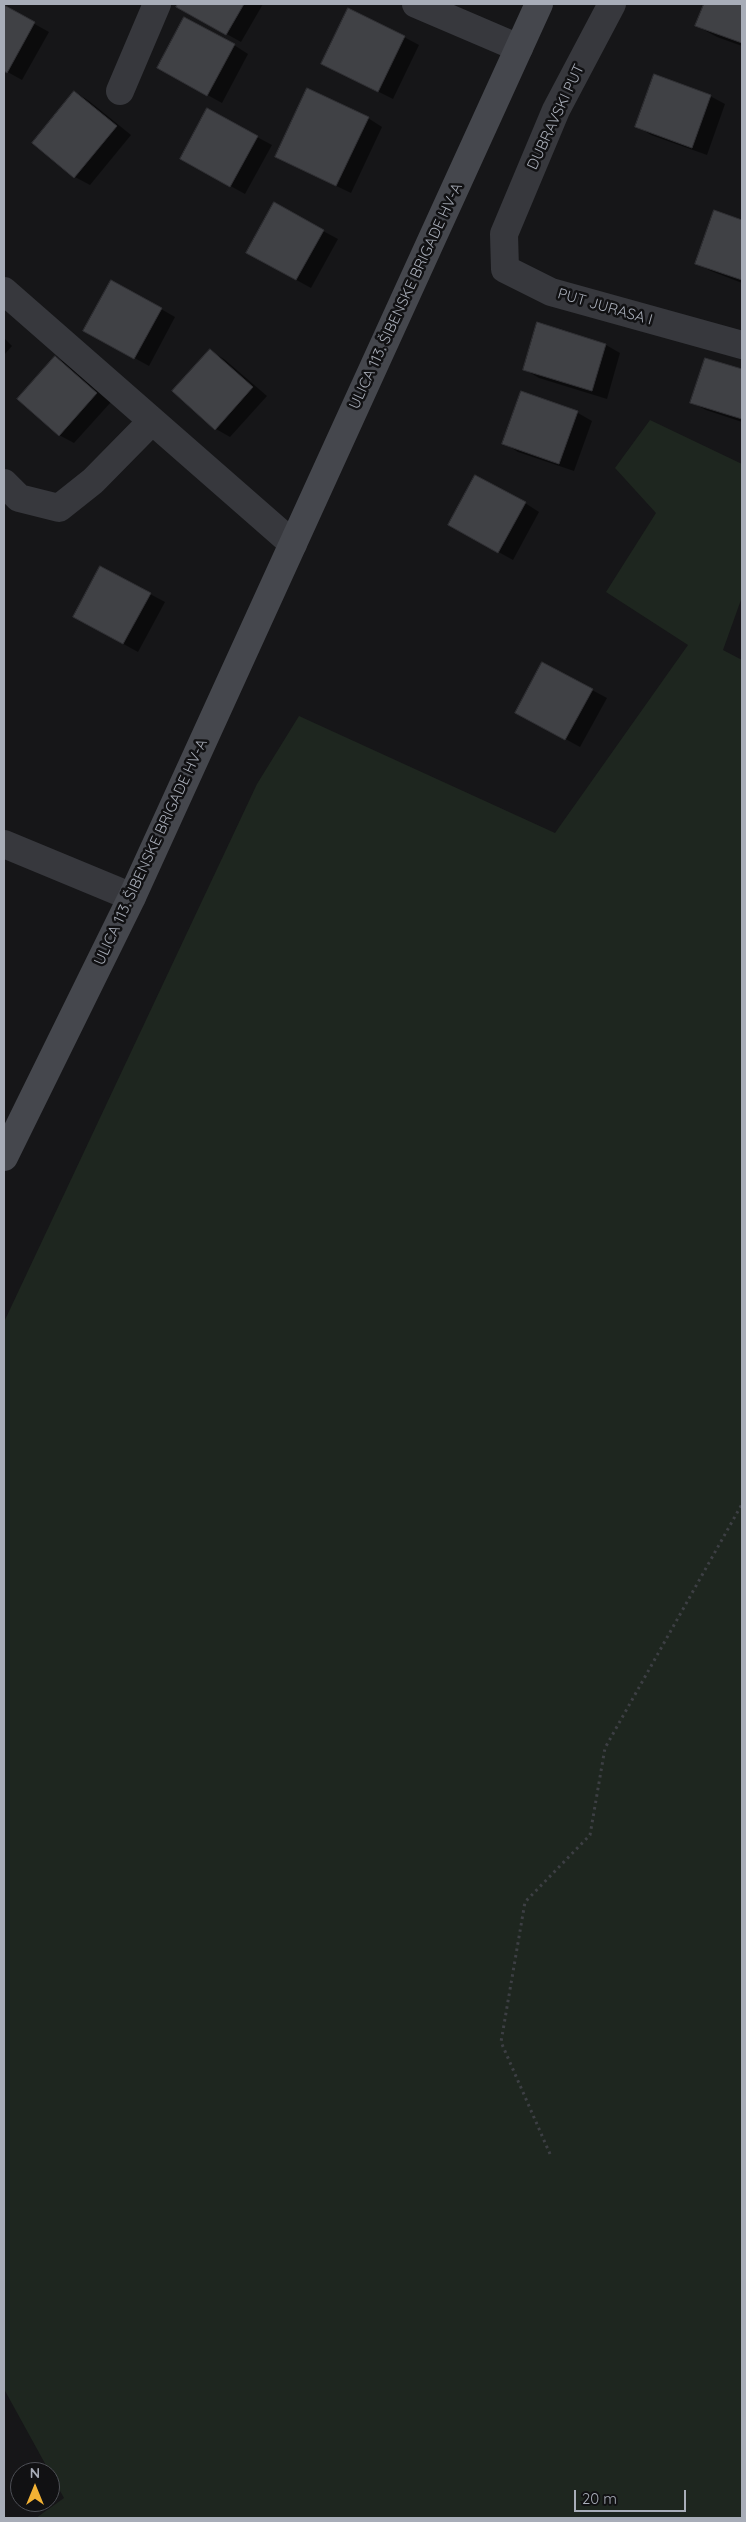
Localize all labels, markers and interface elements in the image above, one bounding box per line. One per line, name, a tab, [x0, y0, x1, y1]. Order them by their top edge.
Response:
street label: DUBRAVSKI PUT	[524, 61, 588, 173]
street label: ULICA 113. ŠIBENSKE BRIGADE HV-A	[345, 180, 467, 412]
street label: PUT JURASA I	[556, 285, 654, 329]
street label: ULICA 113. ŠIBENSKE BRIGADE HV-A	[90, 736, 212, 968]
north arrow	[10, 2462, 60, 2512]
text: N	[30, 2464, 40, 2482]
scale bar	[576, 2480, 688, 2512]
text: 20 m	[582, 2489, 617, 2508]

